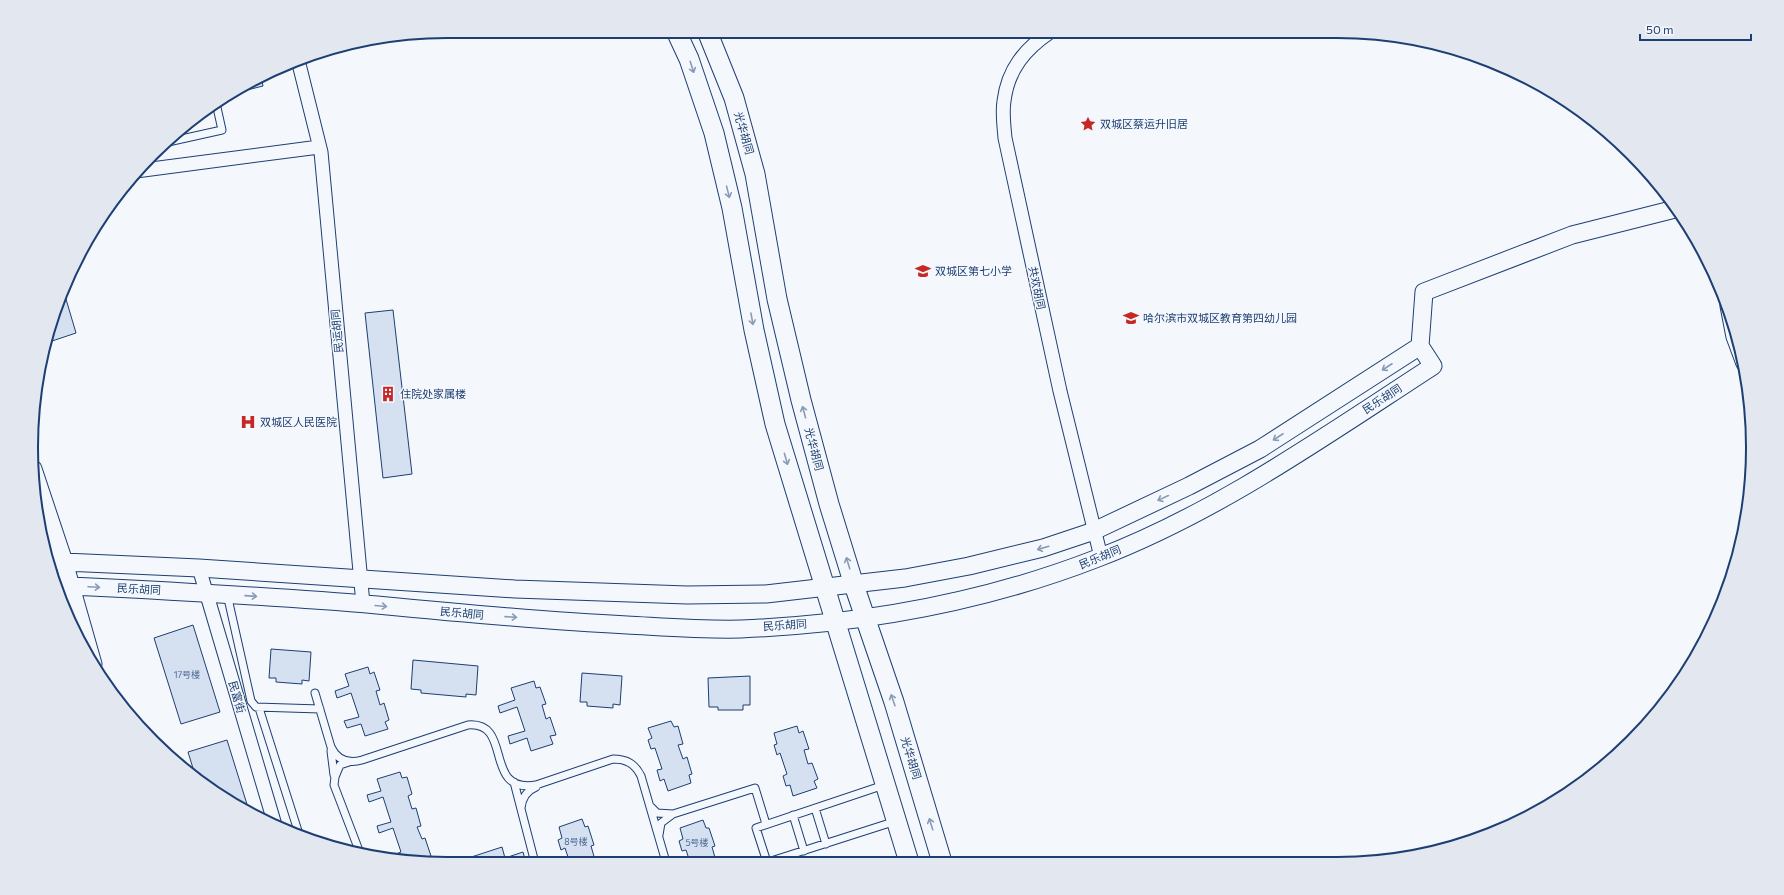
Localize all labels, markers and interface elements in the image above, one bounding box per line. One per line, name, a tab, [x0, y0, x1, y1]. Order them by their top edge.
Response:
scale bar	[1640, 16, 1751, 42]
text: 50 m	[1646, 22, 1674, 36]
one-way arrow	[689, 60, 696, 73]
street label: 光华胡同	[732, 110, 757, 156]
place icon: 双城区蔡运升旧居	[1079, 115, 1097, 133]
place label: 双城区蔡运升旧居	[1100, 117, 1188, 130]
one-way arrow	[725, 185, 732, 198]
school or university icon: 双城区第七小学	[914, 262, 932, 280]
place label: 双城区第七小学	[935, 264, 1012, 277]
street label: 共欢胡同	[1027, 265, 1048, 311]
street label: 民运胡同	[328, 309, 345, 354]
school or university icon: 哈尔滨市双城区教育第四幼儿园	[1122, 309, 1140, 327]
place label: 哈尔滨市双城区教育第四幼儿园	[1143, 311, 1297, 324]
one-way arrow	[749, 313, 757, 326]
one-way arrow	[1382, 363, 1393, 371]
street label: 民乐胡同	[1360, 381, 1404, 416]
building icon: 住院处家属楼	[379, 385, 397, 403]
place label: 住院处家属楼	[400, 387, 466, 400]
one-way arrow	[800, 405, 807, 418]
hospital icon: 双城区人民医院	[239, 413, 257, 431]
place label: 双城区人民医院	[260, 415, 337, 428]
street label: 光华胡同	[803, 426, 826, 472]
one-way arrow	[1273, 433, 1284, 441]
one-way arrow	[783, 453, 790, 466]
one-way arrow	[1158, 495, 1170, 502]
street label: 民乐胡同	[1077, 542, 1123, 571]
one-way arrow	[1037, 545, 1050, 552]
one-way arrow	[843, 558, 851, 570]
street label: 民乐胡同	[117, 581, 161, 596]
one-way arrow	[87, 583, 100, 590]
one-way arrow	[244, 593, 257, 600]
one-way arrow	[374, 602, 387, 609]
street label: 民乐胡同	[440, 604, 485, 621]
one-way arrow	[504, 613, 517, 620]
street label: 民乐胡同	[763, 616, 807, 633]
house number: 17号楼	[174, 669, 200, 680]
street label: 民富街	[227, 679, 248, 715]
one-way arrow	[889, 694, 897, 706]
street label: 光华胡同	[899, 735, 924, 781]
one-way arrow	[927, 818, 934, 831]
house number: 8号楼	[564, 836, 588, 847]
house number: 5号楼	[685, 837, 709, 848]

